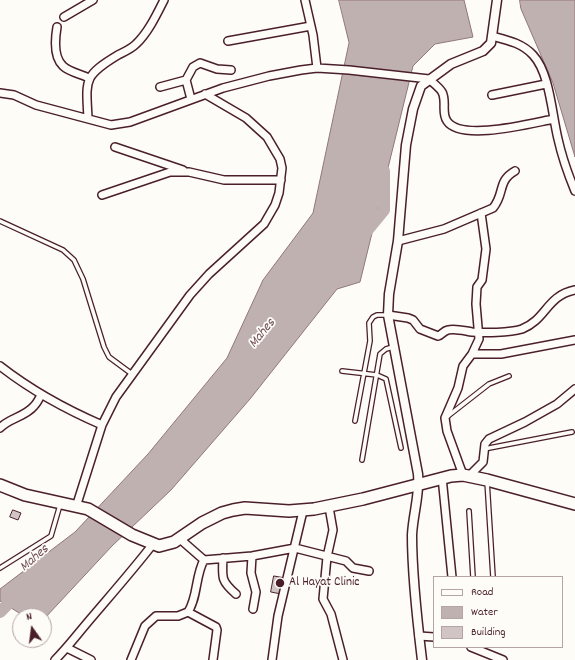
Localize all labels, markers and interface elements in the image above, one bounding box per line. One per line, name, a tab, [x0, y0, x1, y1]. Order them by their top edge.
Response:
water label: Mahes	[246, 316, 280, 352]
water label: Mahes	[17, 542, 53, 576]
place label: Al Hayat Clinic	[289, 575, 360, 591]
legend	[433, 576, 563, 648]
marker: Al Hayat Clinic	[274, 577, 286, 589]
text: Road	[471, 584, 493, 601]
text: Water	[471, 604, 498, 621]
north arrow	[12, 608, 52, 648]
text: N	[25, 609, 34, 626]
text: Building	[471, 624, 506, 641]

